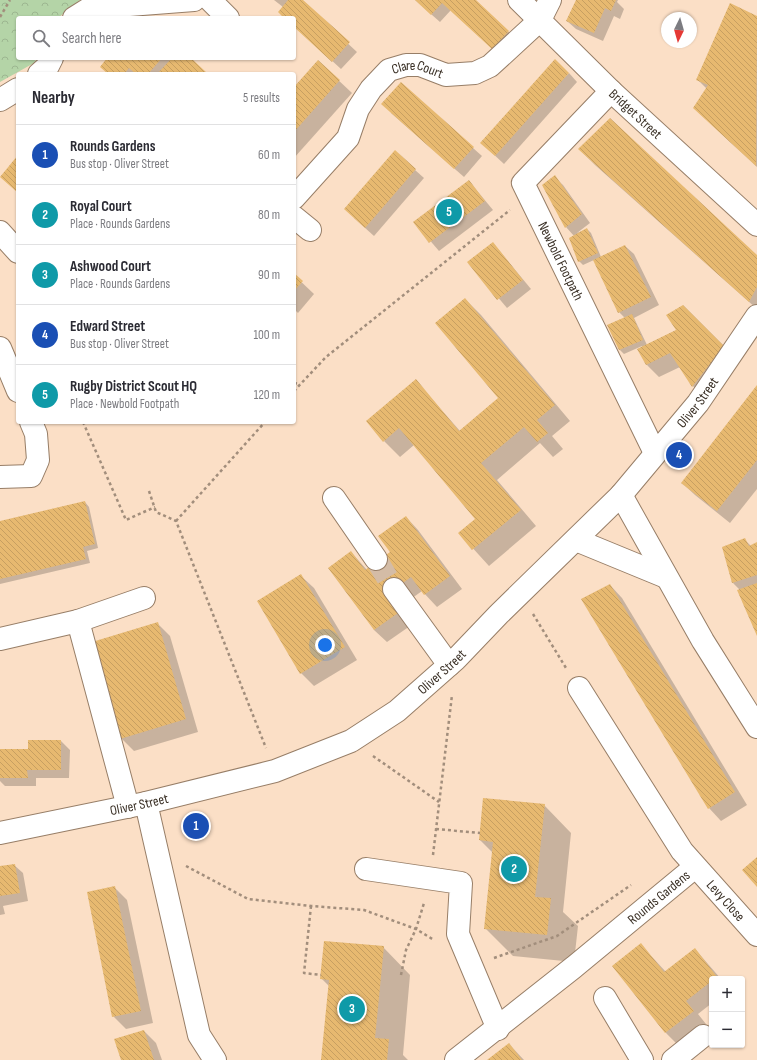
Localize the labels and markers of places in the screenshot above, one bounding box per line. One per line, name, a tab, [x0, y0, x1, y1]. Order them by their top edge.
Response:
pin: 5	[436, 197, 462, 227]
pin: 4	[666, 440, 692, 470]
pin: 1	[183, 811, 209, 841]
pin: 2	[501, 854, 527, 884]
pin: 3	[339, 994, 365, 1024]

